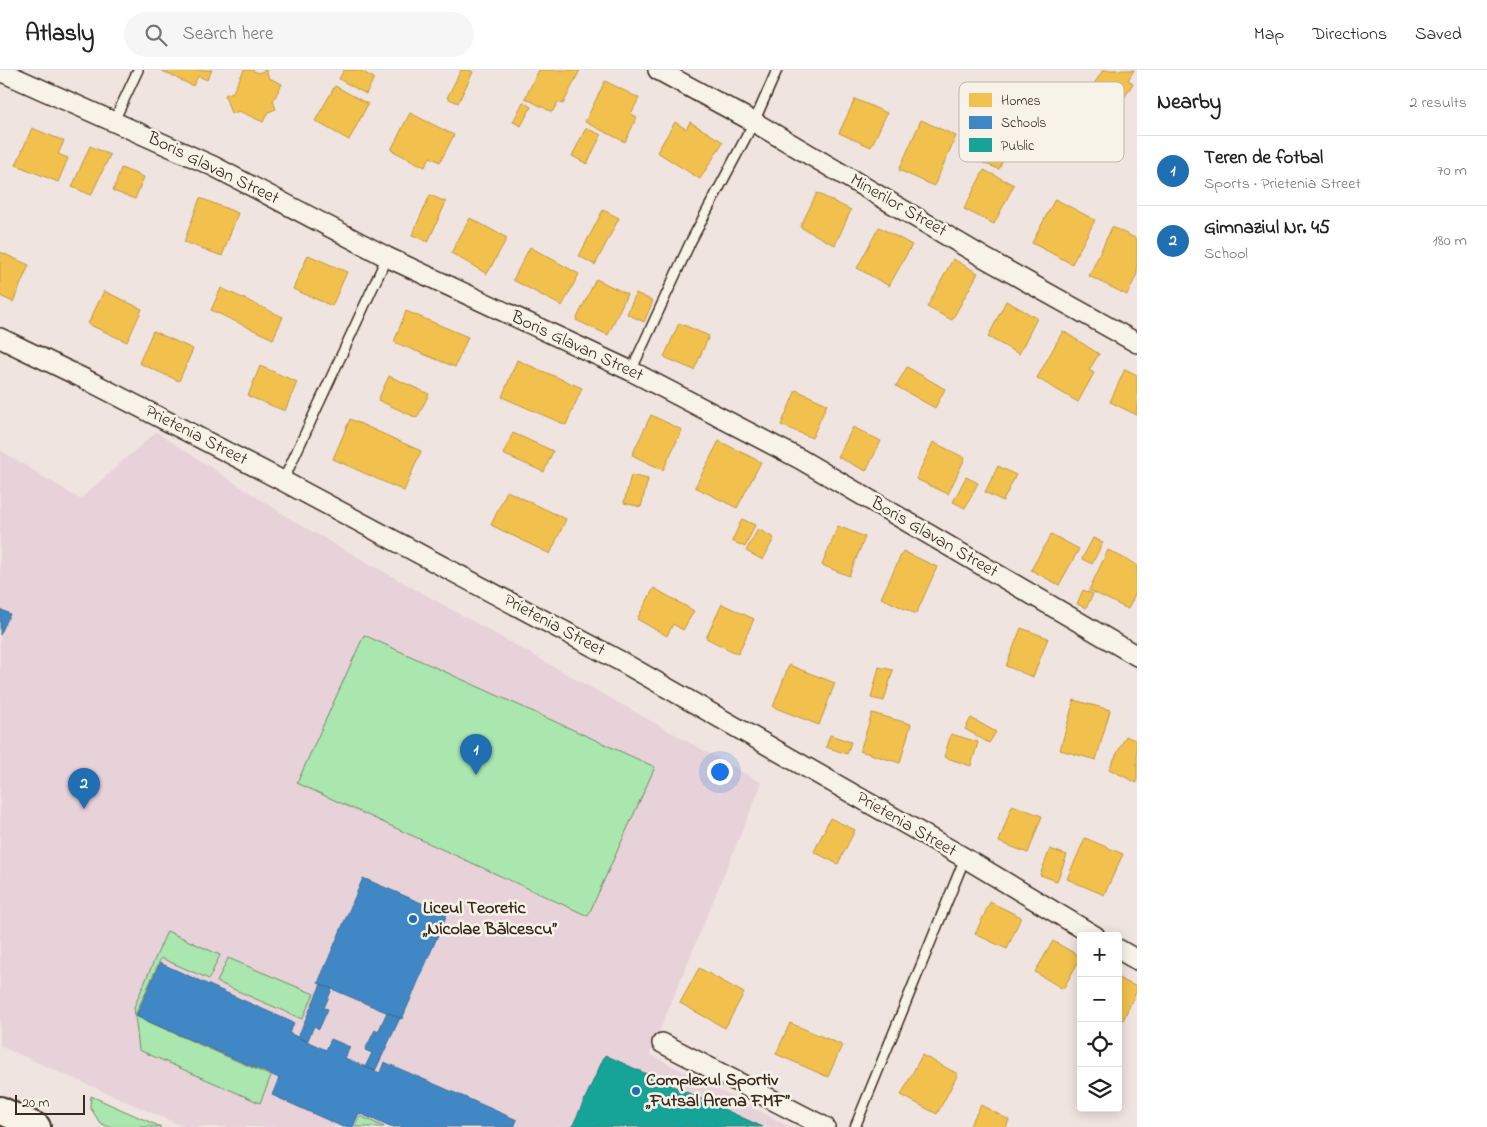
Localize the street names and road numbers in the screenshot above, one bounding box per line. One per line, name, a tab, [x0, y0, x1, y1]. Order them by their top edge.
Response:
street label: Boris Glavan Street	[142, 125, 283, 212]
street label: Minerilor Street	[845, 168, 951, 244]
street label: Boris Glavan Street	[506, 304, 647, 389]
street label: Prietenia Street	[140, 399, 252, 473]
street label: Boris Glavan Street	[865, 490, 1003, 585]
street label: Prietenia Street	[498, 588, 610, 664]
street label: Prietenia Street	[851, 786, 961, 864]

